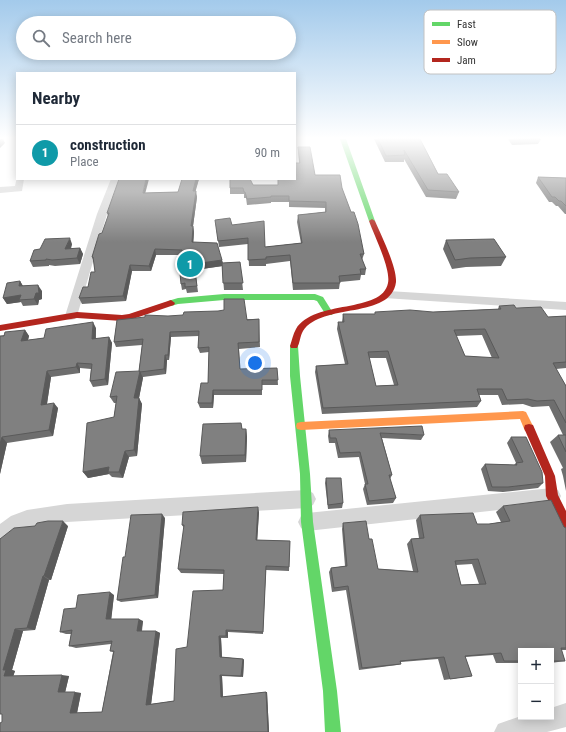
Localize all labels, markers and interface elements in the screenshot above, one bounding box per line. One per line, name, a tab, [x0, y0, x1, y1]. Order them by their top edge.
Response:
legend	[424, 10, 556, 74]
search box	[16, 16, 296, 60]
text: Fast	[457, 18, 476, 31]
icon: search	[30, 27, 52, 49]
text: Search here	[62, 29, 132, 47]
text: Slow	[457, 36, 478, 49]
text: Jam	[457, 54, 476, 67]
text: Nearby	[32, 88, 80, 108]
text: construction	[70, 136, 146, 154]
text: 1	[42, 145, 48, 160]
text: 90 m	[254, 145, 280, 160]
text: Place	[70, 154, 99, 169]
pin: 1	[177, 249, 203, 279]
your location	[245, 353, 265, 373]
map controls	[518, 648, 554, 720]
button: +	[518, 648, 554, 684]
button: −	[518, 684, 554, 720]

